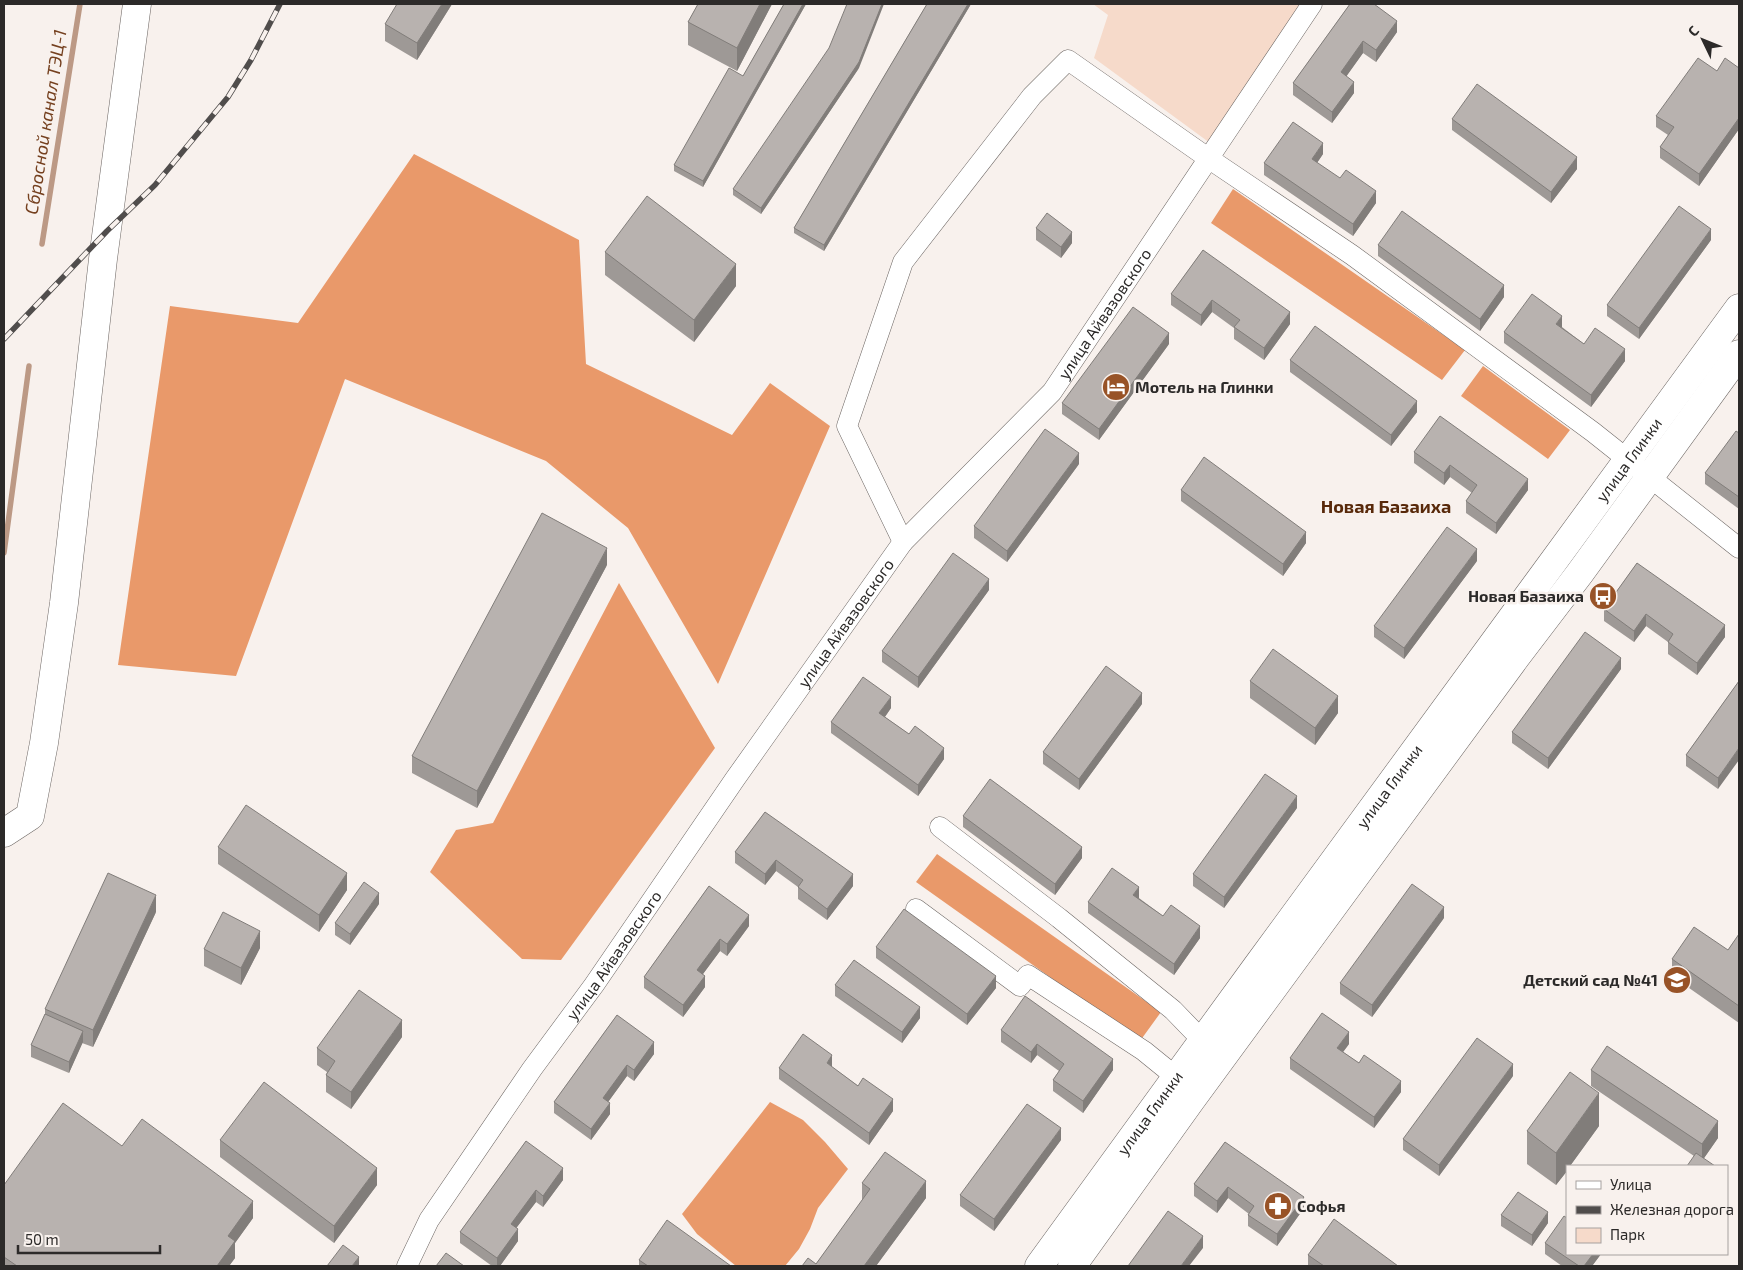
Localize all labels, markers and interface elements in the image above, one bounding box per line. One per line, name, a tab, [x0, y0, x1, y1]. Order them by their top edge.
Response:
north arrow	[1678, 15, 1728, 65]
text: С	[1684, 22, 1702, 40]
water label: Сбросной канал ТЭЦ-1	[20, 28, 70, 216]
street label: улица Айвазовского	[1054, 244, 1155, 383]
hotel icon: Мотель на Глинки	[1101, 372, 1131, 402]
place label: Мотель на Глинки	[1135, 377, 1274, 396]
street label: улица Глинки	[1591, 414, 1665, 506]
district label: Новая Базаиха	[1321, 495, 1451, 517]
street label: улица Айвазовского	[793, 555, 897, 691]
bus stop icon: Новая Базаиха	[1588, 581, 1618, 611]
place label: Новая Базаиха	[1468, 586, 1584, 605]
street label: улица Глинки	[1352, 740, 1426, 832]
street label: улица Айвазовского	[562, 887, 665, 1024]
school or university icon: Детский сад №41	[1662, 965, 1692, 995]
place label: Детский сад №41	[1523, 970, 1658, 989]
street label: улица Глинки	[1113, 1067, 1186, 1159]
legend	[1566, 1165, 1728, 1255]
text: Улица	[1610, 1175, 1652, 1193]
pharmacy icon: Софья	[1263, 1191, 1293, 1221]
place label: Софья	[1297, 1196, 1345, 1215]
text: Железная дорога	[1610, 1200, 1734, 1218]
scale bar	[18, 1222, 160, 1254]
text: Парк	[1610, 1225, 1645, 1243]
text: 50 m	[25, 1230, 59, 1248]

